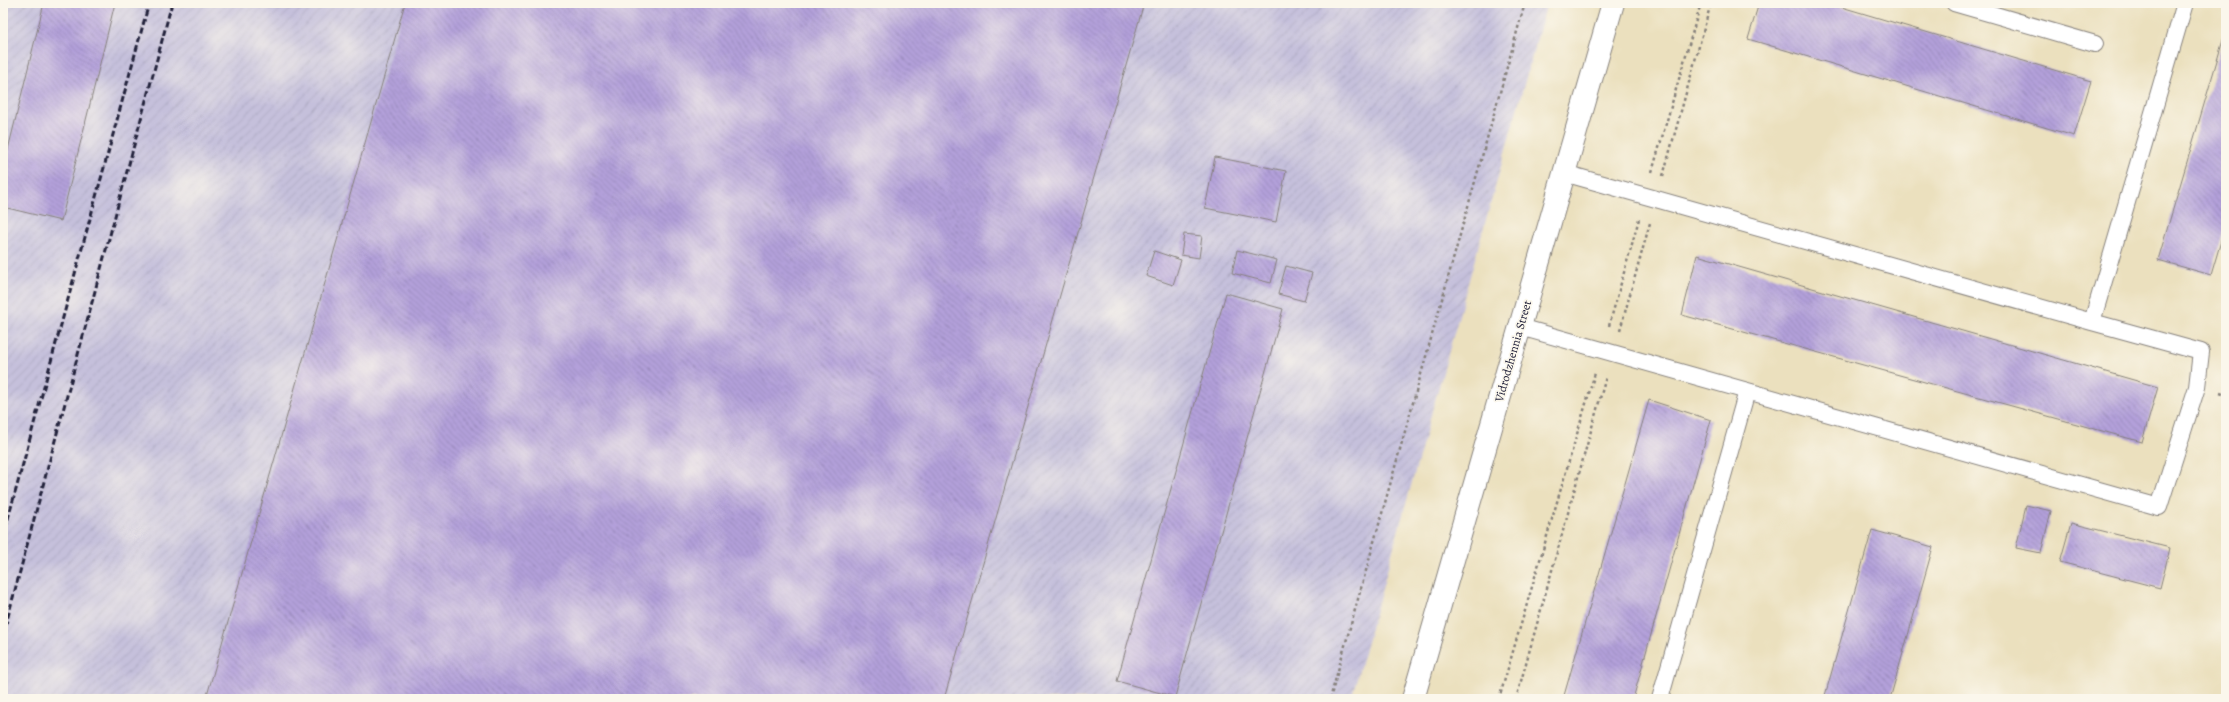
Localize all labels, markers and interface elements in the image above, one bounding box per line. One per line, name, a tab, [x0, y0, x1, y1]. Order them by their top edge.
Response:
street label: Vidrodzhennia Street	[1491, 298, 1535, 405]

